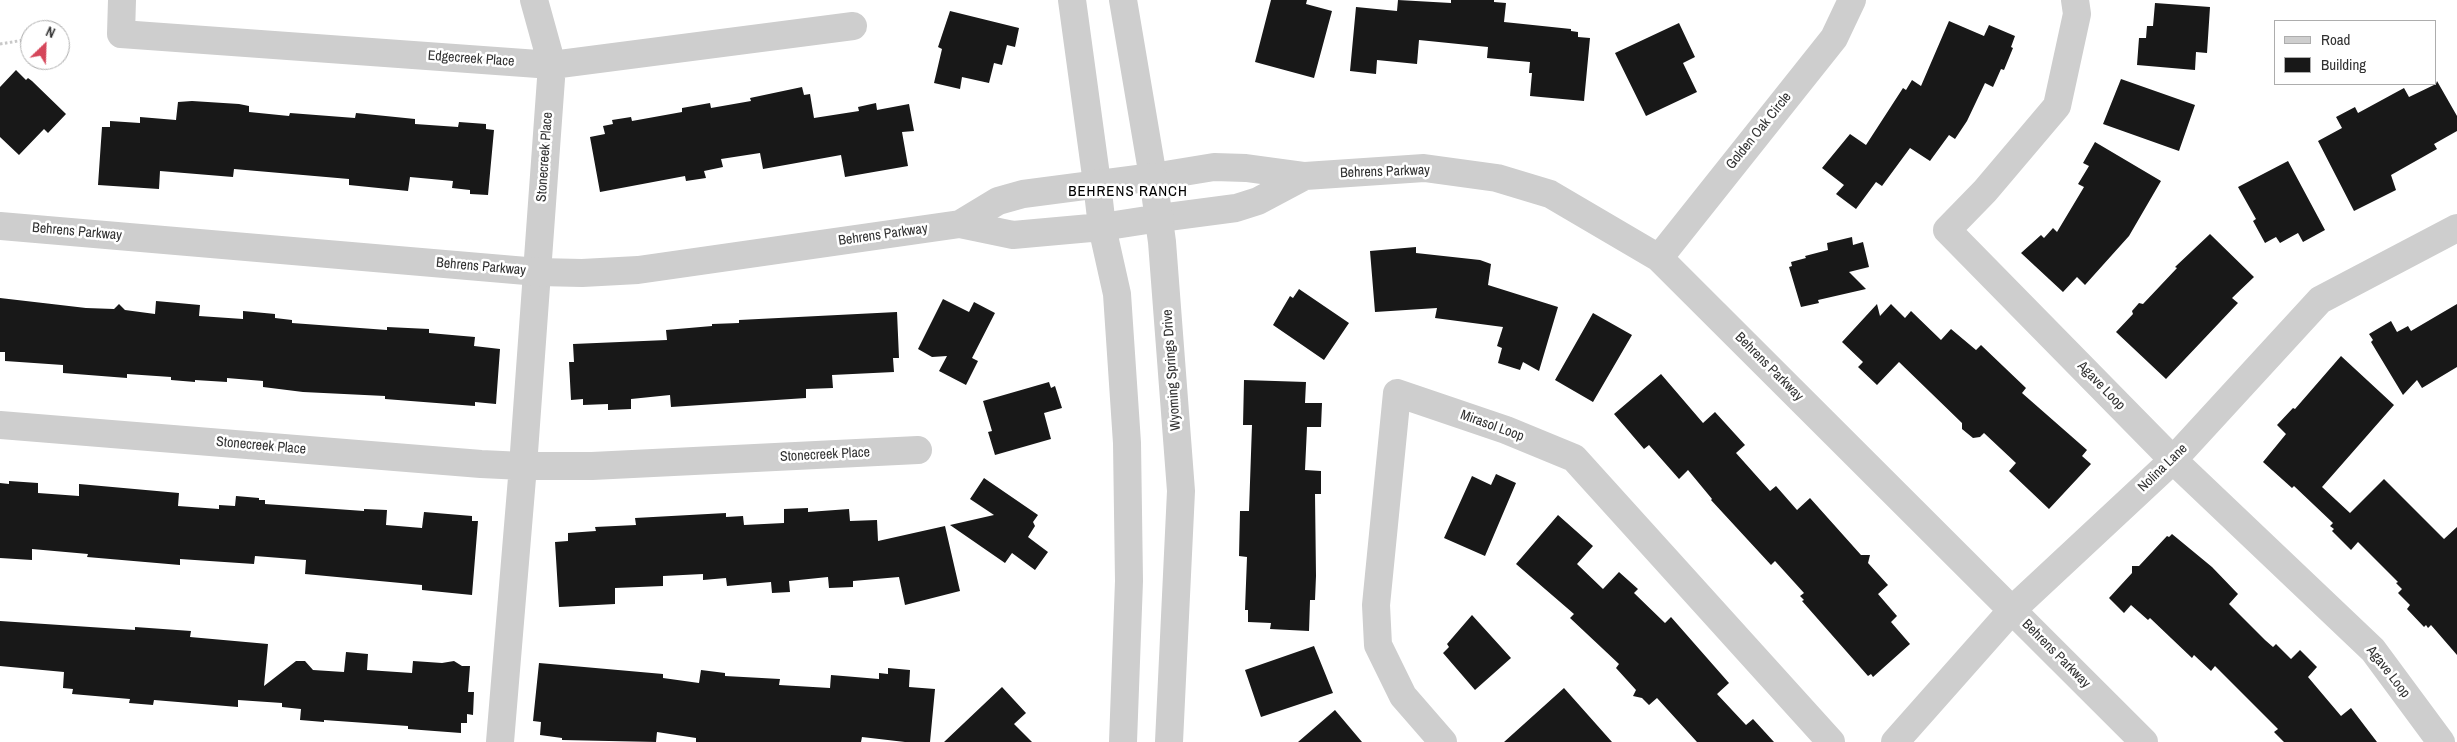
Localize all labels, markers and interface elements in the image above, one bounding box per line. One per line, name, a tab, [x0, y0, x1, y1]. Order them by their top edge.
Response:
north arrow	[20, 20, 70, 70]
legend	[2274, 20, 2437, 85]
text: N	[43, 22, 58, 42]
text: Road	[2321, 29, 2350, 50]
street label: Edgecreek Place	[427, 48, 515, 70]
text: Building	[2321, 54, 2366, 75]
street label: Golden Oak Circle	[1723, 89, 1795, 173]
street label: Stonecreek Place	[533, 112, 557, 202]
street label: Behrens Parkway	[1340, 162, 1430, 182]
district label: BEHRENS RANCH	[1067, 183, 1189, 201]
street label: Behrens Parkway	[31, 220, 123, 244]
street label: Behrens Parkway	[837, 220, 929, 250]
street label: Behrens Parkway	[435, 255, 527, 279]
street label: Wyoming Springs Drive	[1159, 309, 1185, 431]
street label: Behrens Parkway	[1731, 329, 1807, 405]
street label: Agave Loop	[2074, 358, 2128, 414]
street label: Mirasol Loop	[1458, 407, 1526, 445]
street label: Stonecreek Place	[215, 434, 307, 458]
street label: Nolina Lane	[2135, 440, 2191, 496]
street label: Stonecreek Place	[780, 444, 870, 466]
street label: Behrens Parkway	[2018, 616, 2094, 692]
street label: Agave Loop	[2363, 643, 2413, 701]

